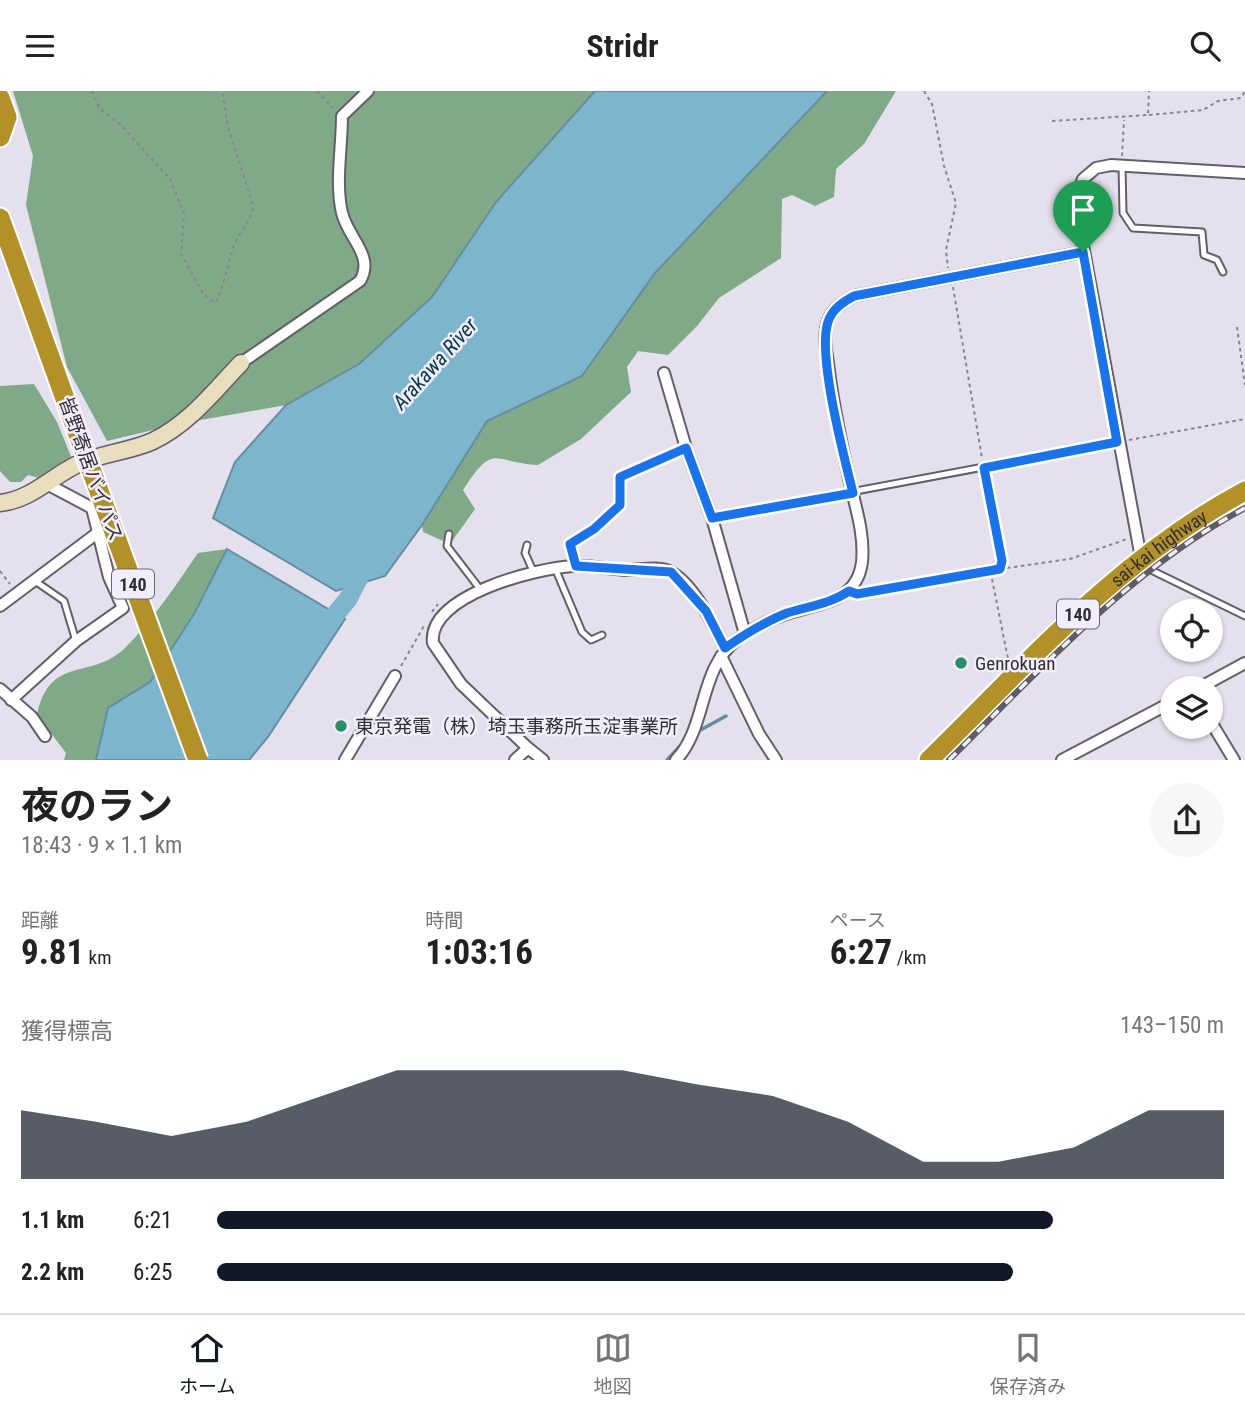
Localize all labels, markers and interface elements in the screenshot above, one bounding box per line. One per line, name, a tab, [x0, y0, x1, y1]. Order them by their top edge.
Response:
icon: menu	[21, 27, 59, 65]
text: Stridr	[586, 27, 659, 65]
icon: search	[1186, 27, 1224, 65]
pin	[1053, 180, 1113, 252]
icon: arrive	[1064, 191, 1102, 229]
water label: Arakawa River	[387, 313, 483, 415]
street label: 皆野寄居バイパス	[54, 394, 128, 544]
street label: sai-kai highway	[1106, 505, 1211, 591]
road number: 140	[112, 569, 154, 599]
road number: 140	[1057, 599, 1099, 629]
map controls	[1160, 599, 1223, 739]
button: locate	[1160, 599, 1223, 662]
place label: Genrokuan	[975, 652, 1056, 675]
marker: Genrokuan	[953, 655, 969, 671]
button: layers	[1160, 676, 1223, 739]
place label: 東京発電（株）埼玉事務所玉淀事業所	[355, 715, 678, 738]
marker: 東京発電（株）埼玉事務所玉淀事業所	[333, 718, 349, 734]
button: share	[1150, 783, 1224, 857]
text: 夜のラン	[21, 784, 173, 828]
text: 18:43 · 9 × 1.1 km	[21, 832, 182, 859]
text: 距離	[21, 909, 59, 932]
text: 時間	[425, 909, 463, 932]
text: ペース	[830, 909, 886, 932]
text: 9.81	[21, 932, 84, 973]
text: 1:03:16	[425, 932, 533, 973]
text: 6:27	[830, 932, 892, 973]
text: km	[84, 946, 111, 969]
text: /km	[892, 946, 927, 969]
text: 143–150 m	[1120, 1012, 1224, 1039]
text: 獲得標高	[21, 1018, 113, 1045]
text: 1.1 km	[21, 1207, 84, 1234]
text: 6:21	[133, 1207, 172, 1234]
text: 2.2 km	[21, 1259, 84, 1286]
text: 6:25	[133, 1259, 172, 1286]
tab: ホーム	[179, 1329, 236, 1398]
tab: 地図	[594, 1329, 632, 1398]
tab: 保存済み	[990, 1329, 1066, 1398]

